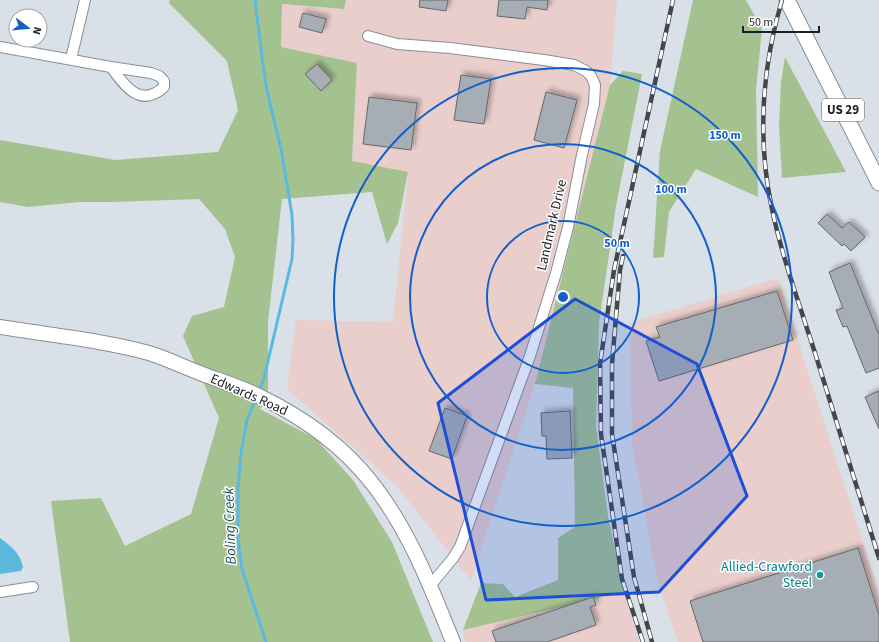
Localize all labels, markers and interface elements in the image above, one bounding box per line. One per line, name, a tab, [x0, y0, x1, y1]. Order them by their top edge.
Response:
north arrow	[8, 8, 48, 48]
scale bar	[743, 8, 819, 34]
text: 50 m	[749, 14, 773, 31]
text: N	[29, 25, 45, 36]
road number: US 29	[822, 99, 864, 121]
text: 150 m	[709, 127, 741, 144]
street label: Landmark Drive	[532, 177, 572, 273]
text: 100 m	[655, 181, 687, 198]
text: 50 m	[604, 235, 630, 252]
centre of rings	[556, 290, 570, 304]
street label: Edwards Road	[207, 369, 291, 421]
water label: Boling Creek	[218, 486, 242, 565]
place label: Allied-Crawford Steel	[721, 557, 812, 593]
marker: Allied-Crawford Steel	[815, 570, 825, 580]

